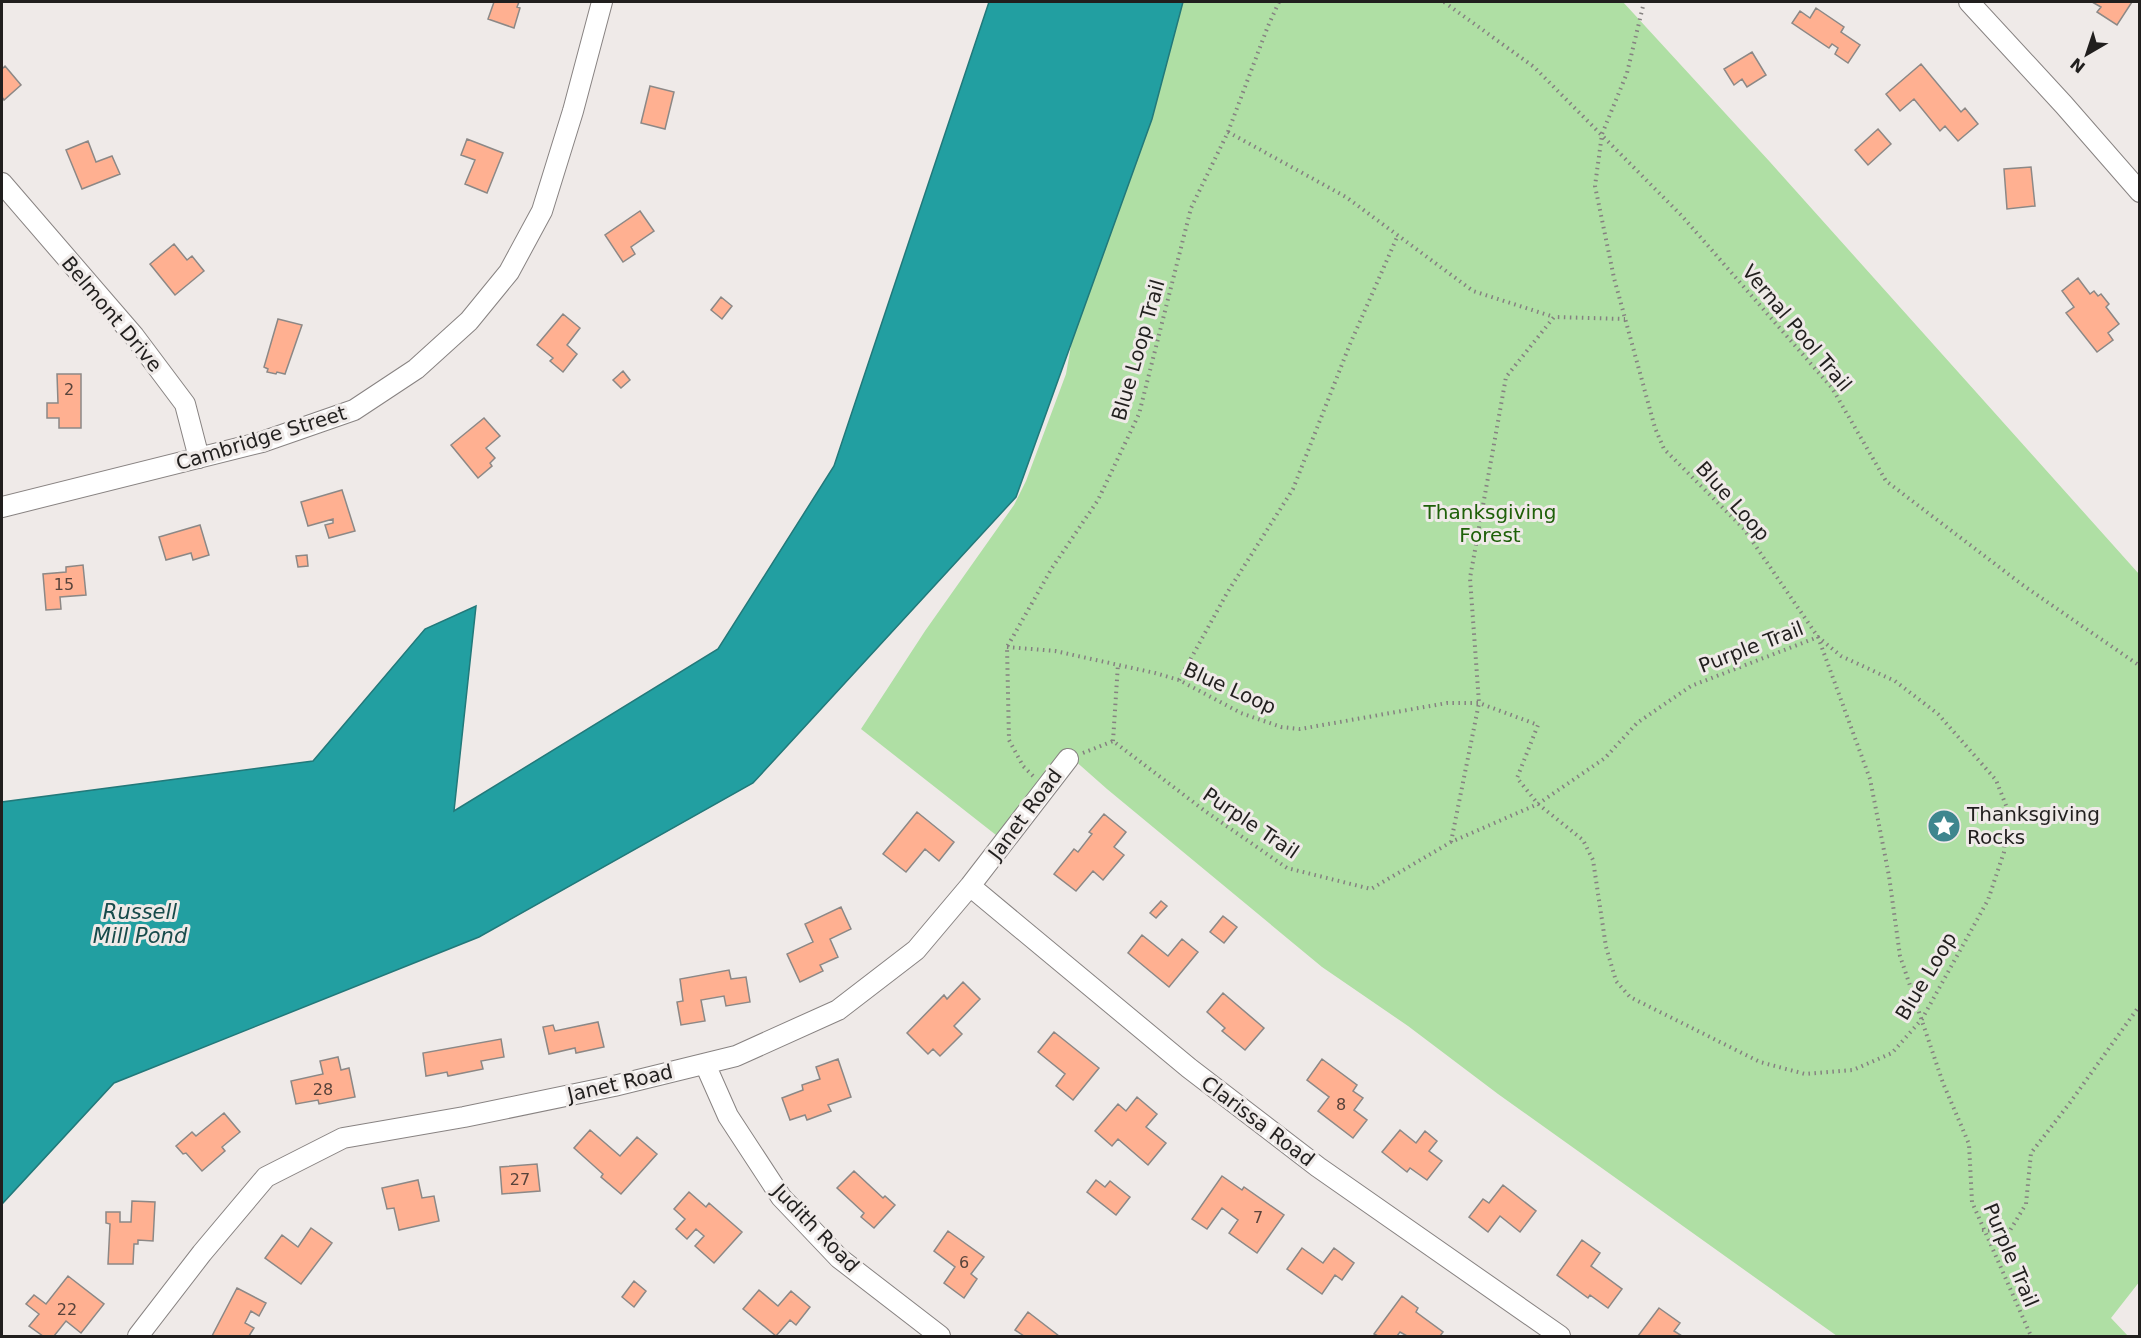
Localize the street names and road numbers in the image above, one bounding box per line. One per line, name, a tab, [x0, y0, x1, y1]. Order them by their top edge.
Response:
street label: Belmont Drive	[57, 251, 167, 377]
street label: Vernal Pool Trail	[1737, 260, 1857, 396]
street label: Blue Loop Trail	[1106, 277, 1170, 423]
street label: Cambridge Street	[173, 401, 349, 475]
street label: Blue Loop	[1691, 456, 1775, 546]
street label: Purple Trail	[1695, 616, 1807, 678]
street label: Blue Loop	[1180, 657, 1280, 719]
street label: Janet Road	[982, 764, 1067, 866]
street label: Purple Trail	[1199, 782, 1303, 864]
street label: Blue Loop	[1890, 928, 1962, 1024]
street label: Janet Road	[563, 1059, 675, 1107]
street label: Clarissa Road	[1197, 1071, 1319, 1171]
street label: Judith Road	[766, 1177, 864, 1277]
street label: Purple Trail	[1978, 1200, 2044, 1310]

